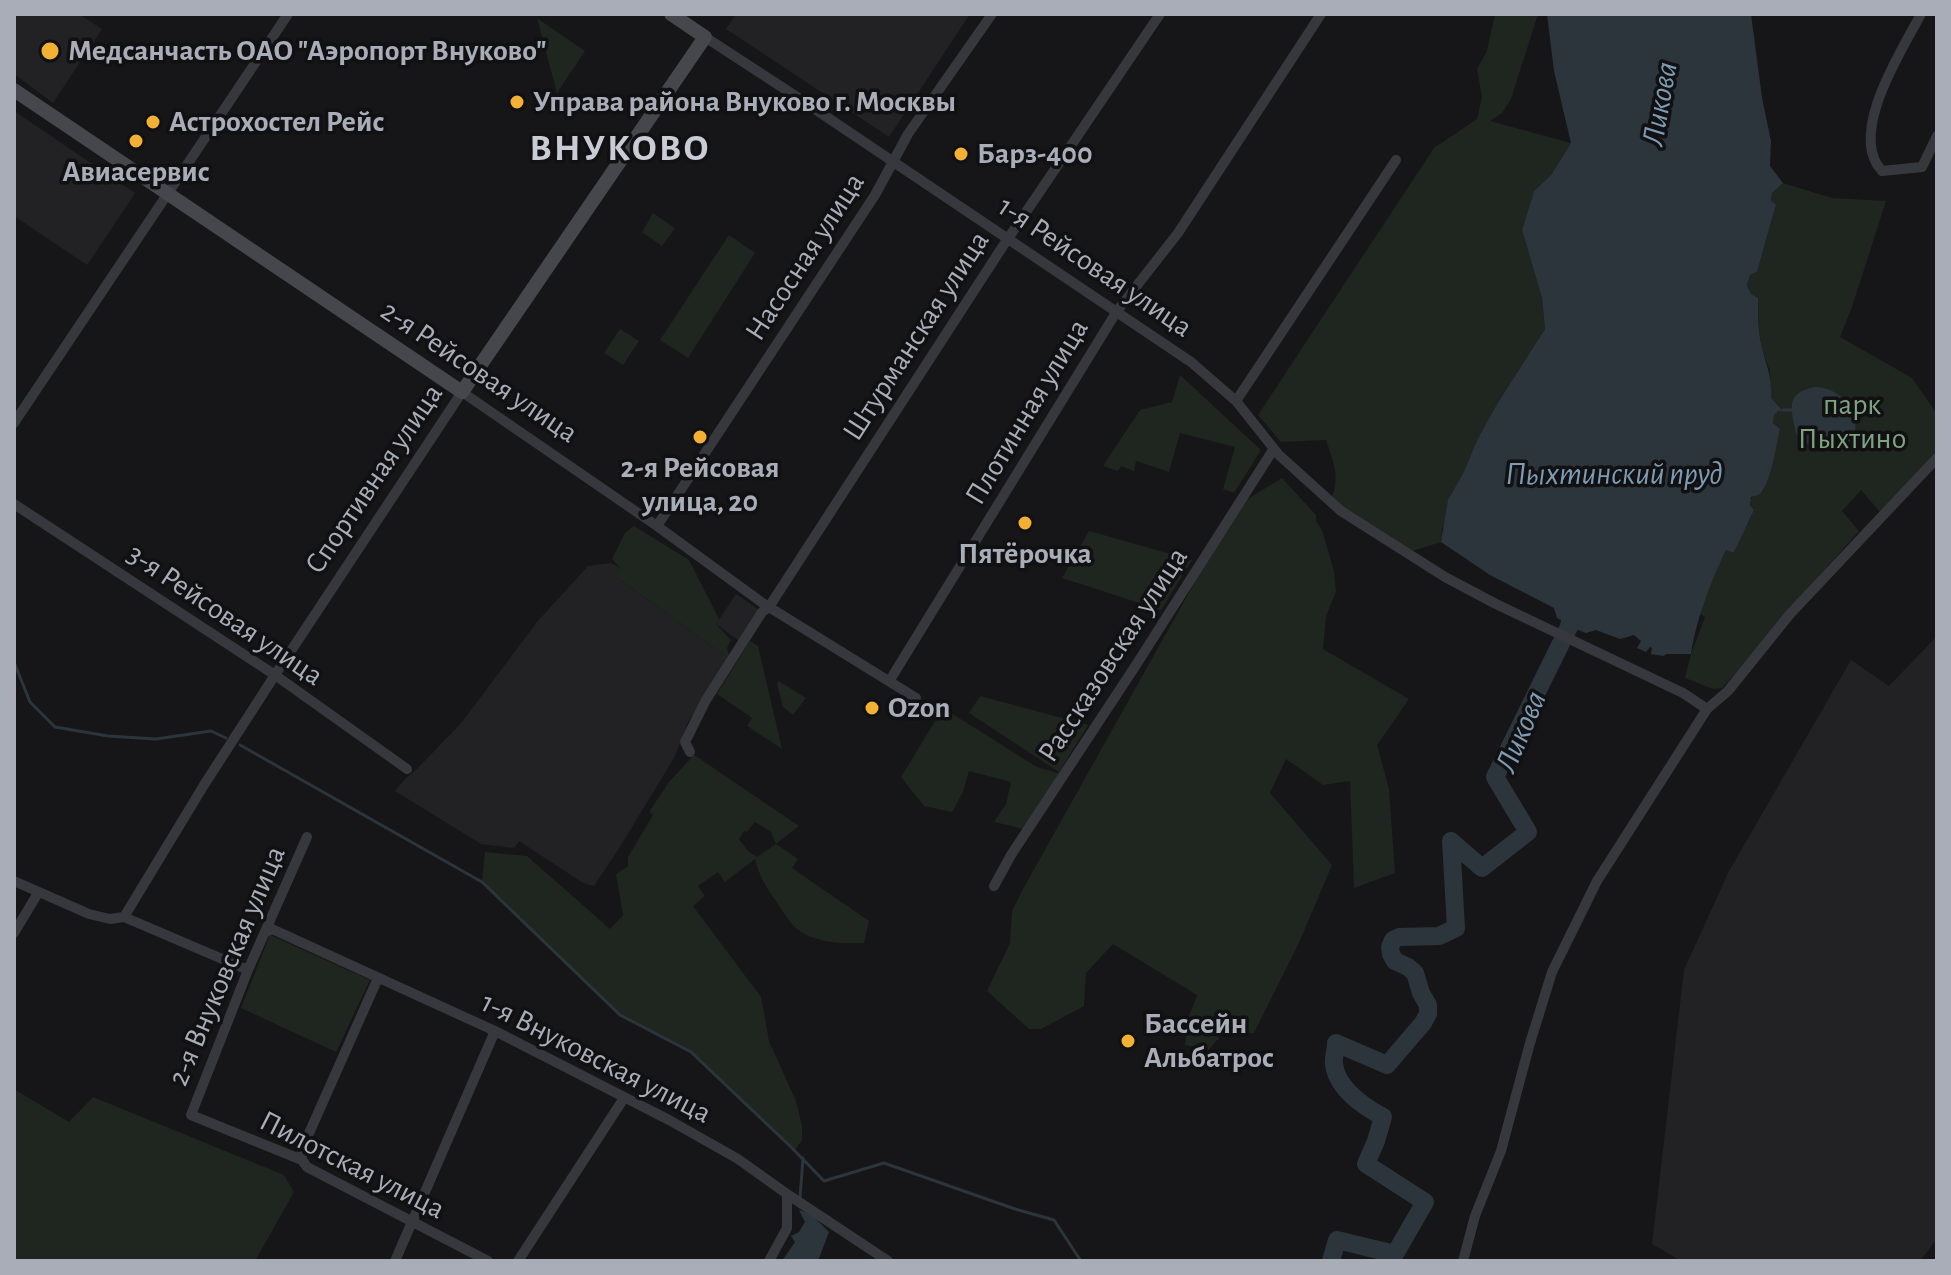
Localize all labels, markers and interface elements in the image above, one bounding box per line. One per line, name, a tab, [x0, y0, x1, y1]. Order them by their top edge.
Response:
place label: Медсанчасть ОАО "Аэропорт Внуково"	[68, 33, 547, 69]
marker: Медсанчасть ОАО "Аэропорт Внуково"	[39, 40, 61, 62]
water label: Ликова	[1634, 59, 1686, 149]
place label: Управа района Внуково г. Москвы	[533, 84, 956, 120]
marker: Управа района Внуково г. Москвы	[508, 93, 526, 111]
place label: Астрохостел Рейс	[169, 104, 385, 140]
marker: Астрохостел Рейс	[144, 113, 162, 131]
district label: ВНУКОВО	[529, 126, 711, 172]
marker: Авиасервис	[127, 132, 145, 150]
place label: Барз-400	[977, 136, 1093, 172]
marker: Барз-400	[952, 145, 970, 163]
place label: Авиасервис	[62, 154, 210, 190]
street label: Насосная улица	[737, 166, 873, 348]
street label: 1-я Рейсовая улица	[991, 189, 1199, 345]
street label: Штурманская улица	[835, 224, 997, 448]
street label: 2-я Рейсовая улица	[374, 293, 584, 451]
street label: Плотинная улица	[957, 313, 1097, 511]
street label: Спортивная улица	[297, 377, 451, 581]
park label: парк Пыхтино	[1798, 387, 1906, 458]
marker: 2-я Рейсовая улица, 20	[691, 428, 709, 446]
place label: 2-я Рейсовая улица, 20	[620, 450, 780, 520]
water label: Пыхтинский пруд	[1505, 455, 1723, 493]
marker: Пятёрочка	[1016, 514, 1034, 532]
street label: 3-я Рейсовая улица	[120, 536, 330, 694]
place label: Пятёрочка	[958, 536, 1092, 572]
street label: Рассказовская улица	[1030, 541, 1196, 769]
water label: Ликова	[1487, 685, 1555, 779]
place label: Ozon	[888, 690, 950, 726]
marker: Ozon	[863, 699, 881, 717]
street label: 2-я Внуковская улица	[160, 841, 294, 1091]
street label: 1-я Внуковская улица	[475, 984, 717, 1132]
place label: Бассейн Альбатрос	[1144, 1006, 1274, 1076]
marker: Бассейн Альбатрос	[1119, 1032, 1137, 1050]
street label: Пилотская улица	[253, 1103, 451, 1227]

